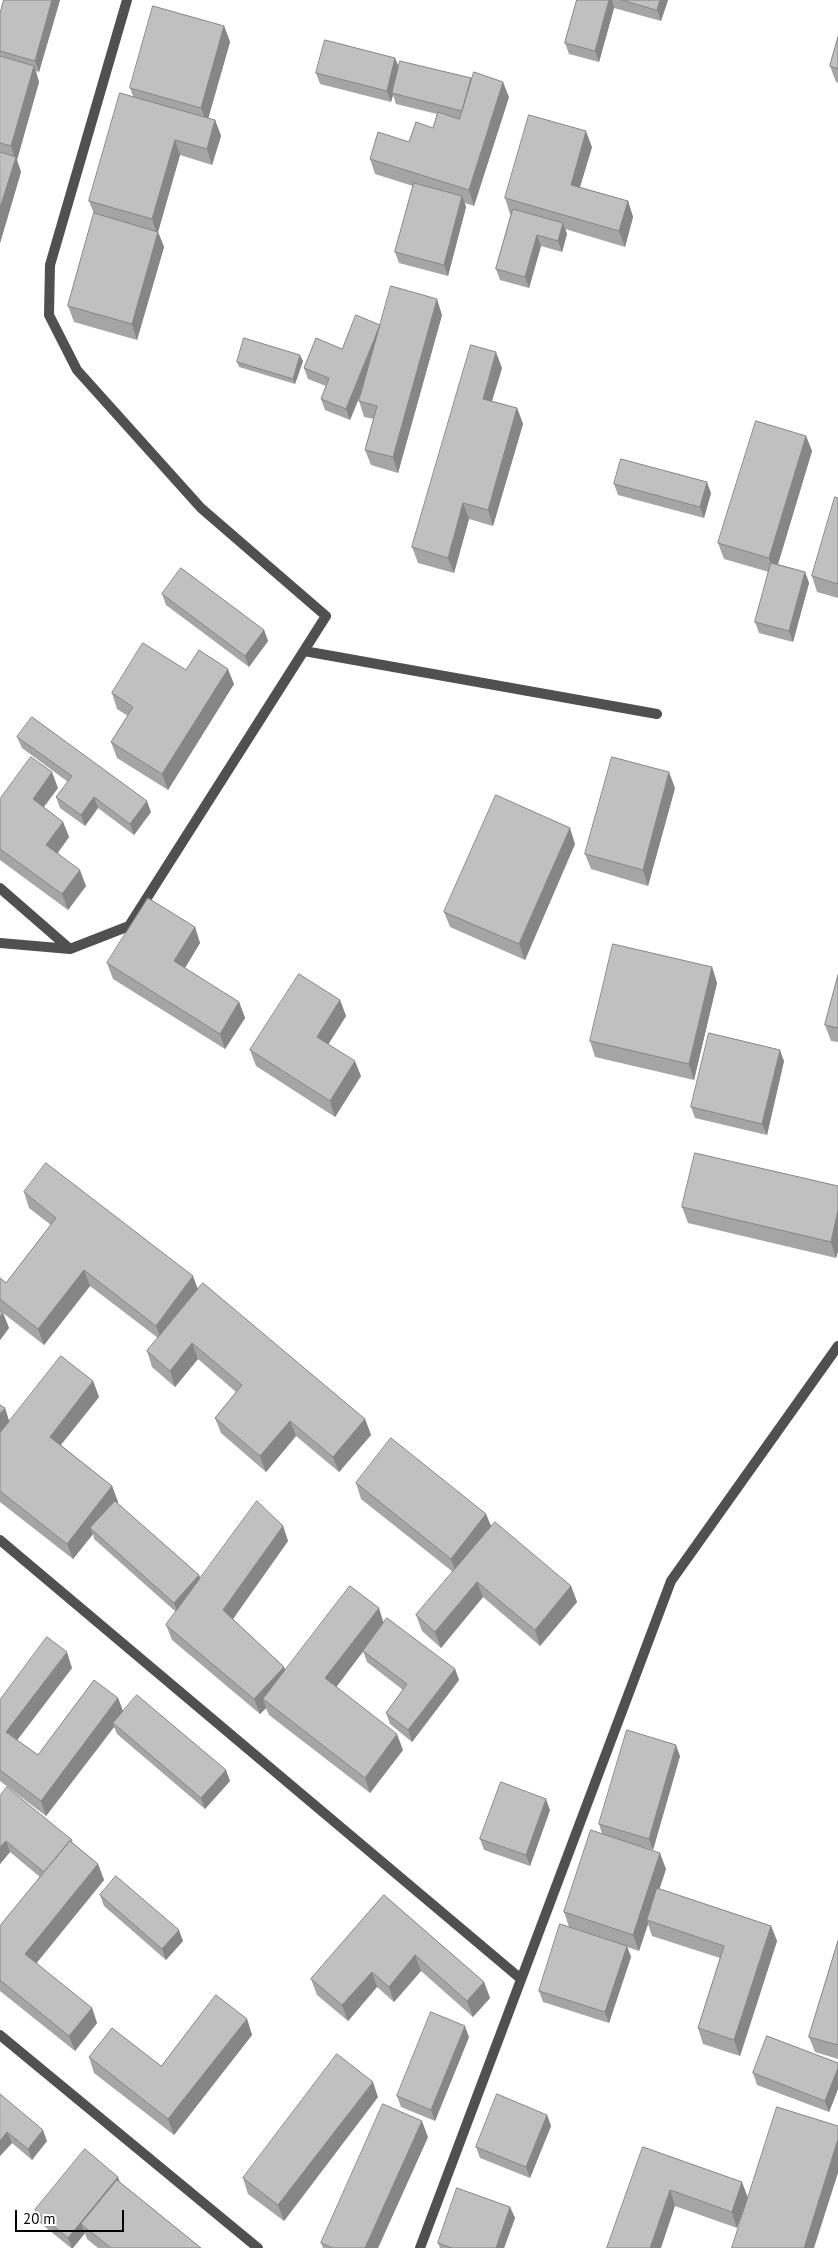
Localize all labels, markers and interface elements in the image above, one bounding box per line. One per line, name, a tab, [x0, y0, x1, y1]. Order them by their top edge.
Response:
scale bar	[18, 2200, 126, 2232]
text: 20 m	[23, 2209, 56, 2228]

